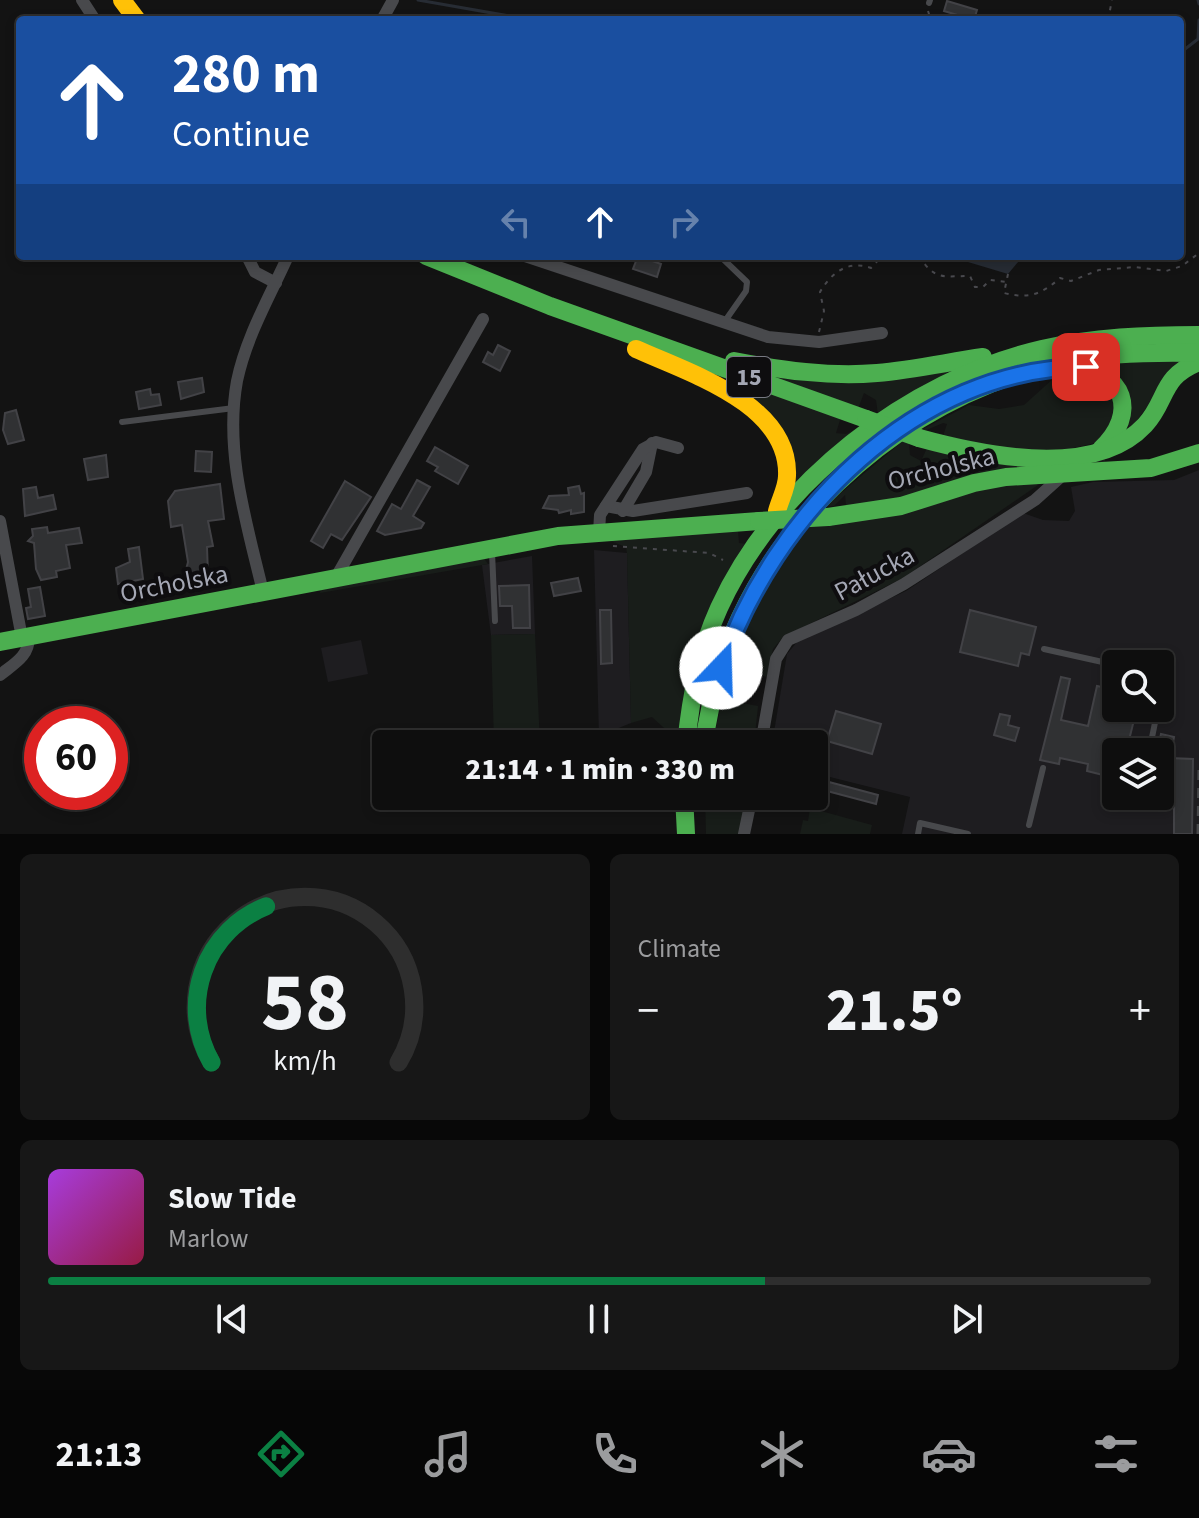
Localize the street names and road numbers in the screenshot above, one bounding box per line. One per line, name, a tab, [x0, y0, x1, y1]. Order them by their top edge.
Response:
road number: 15	[727, 357, 771, 397]
street label: Orcholska	[884, 437, 999, 500]
street label: Pałucka	[827, 537, 921, 610]
street label: Orcholska	[117, 555, 231, 612]

